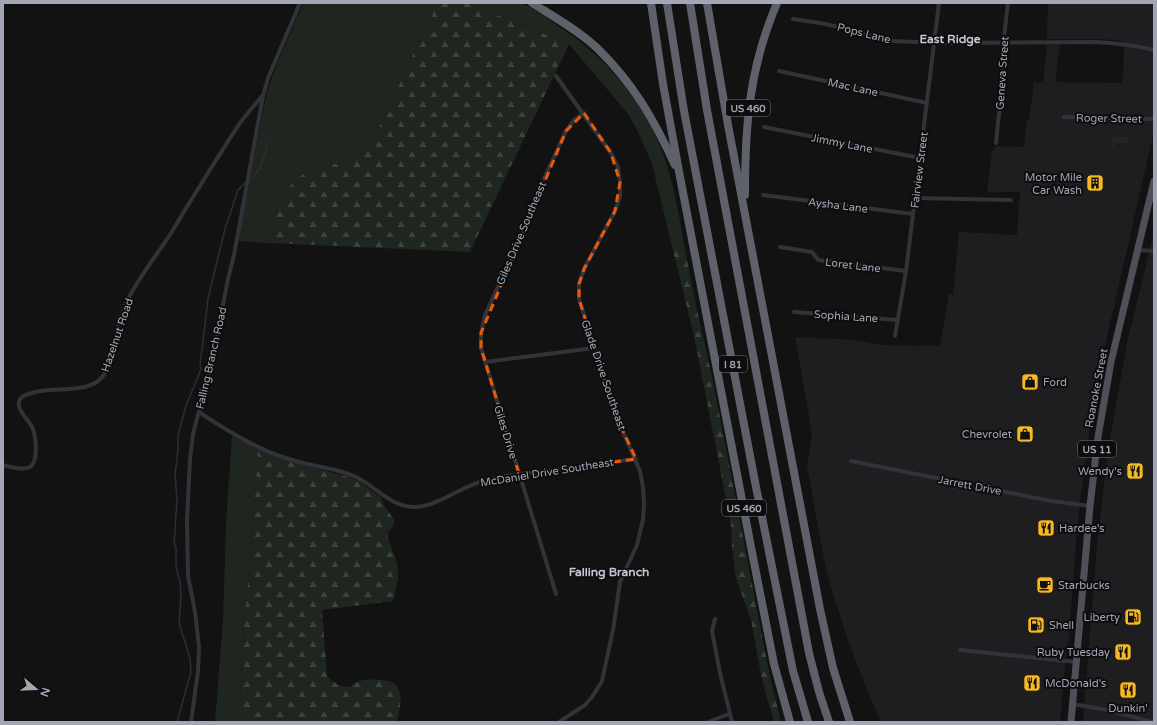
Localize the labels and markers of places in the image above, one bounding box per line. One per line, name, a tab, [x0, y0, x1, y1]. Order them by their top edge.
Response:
place label: Motor Mile Car Wash	[1025, 171, 1082, 197]
building icon: Motor Mile Car Wash	[1085, 173, 1105, 193]
shop icon: Ford	[1020, 372, 1040, 392]
place label: Ford	[1043, 376, 1067, 389]
shop icon: Chevrolet	[1015, 424, 1035, 444]
place label: Chevrolet	[962, 428, 1012, 441]
restaurant icon: Wendy's	[1125, 461, 1145, 481]
place label: Wendy's	[1078, 465, 1122, 478]
restaurant icon: Hardee's	[1036, 518, 1056, 538]
place label: Hardee's	[1059, 522, 1105, 535]
cafe icon: Starbucks	[1035, 575, 1055, 595]
place label: Starbucks	[1058, 579, 1110, 592]
fuel station icon: Liberty	[1123, 607, 1143, 627]
place label: Liberty	[1083, 611, 1120, 624]
fuel station icon: Shell	[1026, 615, 1046, 635]
place label: Shell	[1049, 619, 1074, 632]
restaurant icon: Ruby Tuesday	[1113, 642, 1133, 662]
place label: Ruby Tuesday	[1037, 646, 1110, 659]
restaurant icon: McDonald's	[1022, 673, 1042, 693]
place label: McDonald's	[1045, 677, 1106, 690]
restaurant icon: Dunkin'	[1118, 680, 1138, 700]
place label: Dunkin'	[1108, 702, 1148, 715]

